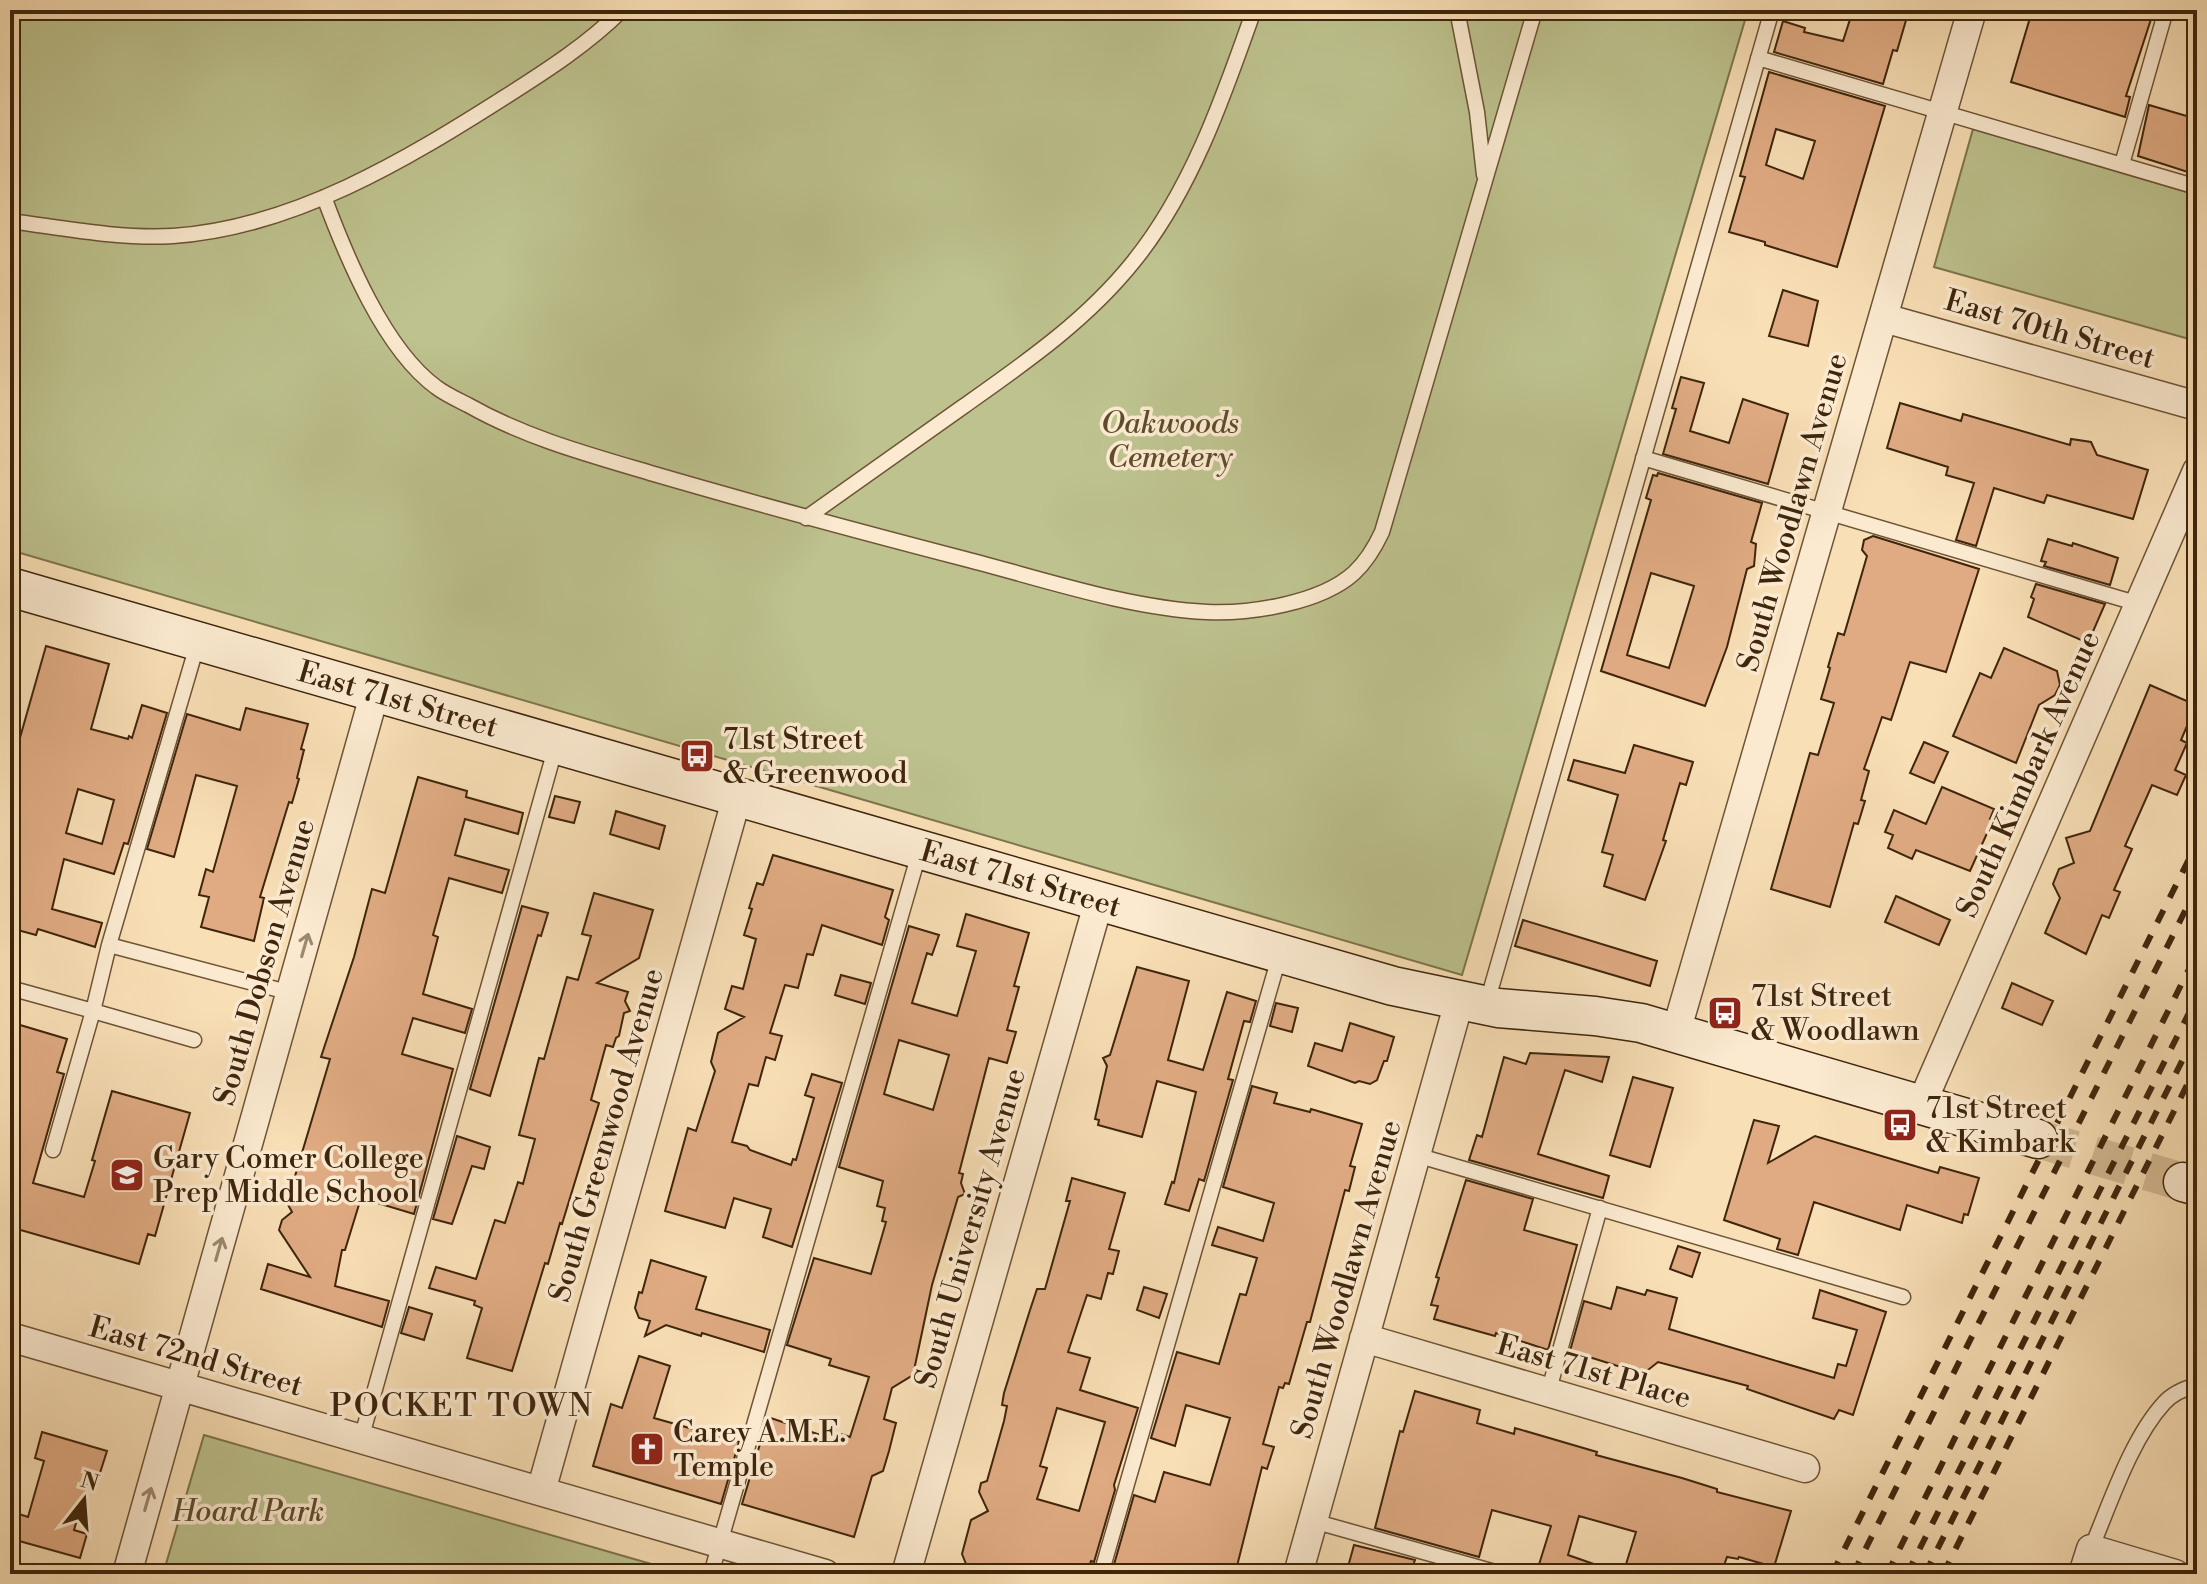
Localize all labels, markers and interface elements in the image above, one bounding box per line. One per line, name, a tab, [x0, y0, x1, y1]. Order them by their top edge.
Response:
street label: East 70th Street	[1940, 282, 2160, 378]
street label: South Woodlawn Avenue	[1729, 349, 1857, 676]
park label: Oakwoods Cemetery	[1101, 405, 1239, 477]
street label: South Kimbark Avenue	[1949, 625, 2109, 924]
street label: East 71st Street	[293, 653, 503, 747]
place label: 71st Street & Greenwood	[723, 721, 907, 793]
bus stop icon: 71st Street & Greenwood	[678, 737, 716, 775]
street label: South Dobson Avenue	[206, 815, 324, 1110]
street label: East 71st Street	[916, 833, 1126, 927]
one-way arrow	[298, 932, 313, 958]
street label: South Greenwood Avenue	[541, 964, 673, 1307]
place label: 71st Street & Woodlawn	[1751, 978, 1920, 1050]
bus stop icon: 71st Street & Woodlawn	[1706, 994, 1744, 1032]
street label: South University Avenue	[907, 1064, 1035, 1393]
place label: 71st Street & Kimbark	[1926, 1090, 2076, 1162]
bus stop icon: 71st Street & Kimbark	[1881, 1106, 1919, 1144]
street label: South Woodlawn Avenue	[1283, 1116, 1411, 1443]
place label: Gary Comer College Prep Middle School	[153, 1140, 424, 1212]
school or university icon: Gary Comer College Prep Middle School	[108, 1156, 146, 1194]
one-way arrow	[213, 1237, 228, 1263]
street label: East 72nd Street	[84, 1308, 307, 1406]
street label: East 71st Place	[1492, 1326, 1695, 1418]
district label: POCKET TOWN	[330, 1386, 594, 1426]
place label: Carey A.M.E. Temple	[673, 1414, 846, 1486]
church icon: Carey A.M.E. Temple	[628, 1430, 666, 1468]
north arrow	[44, 1460, 124, 1540]
text: N	[77, 1467, 102, 1498]
one-way arrow	[141, 1487, 156, 1513]
park label: Hoard Park	[171, 1493, 324, 1531]

